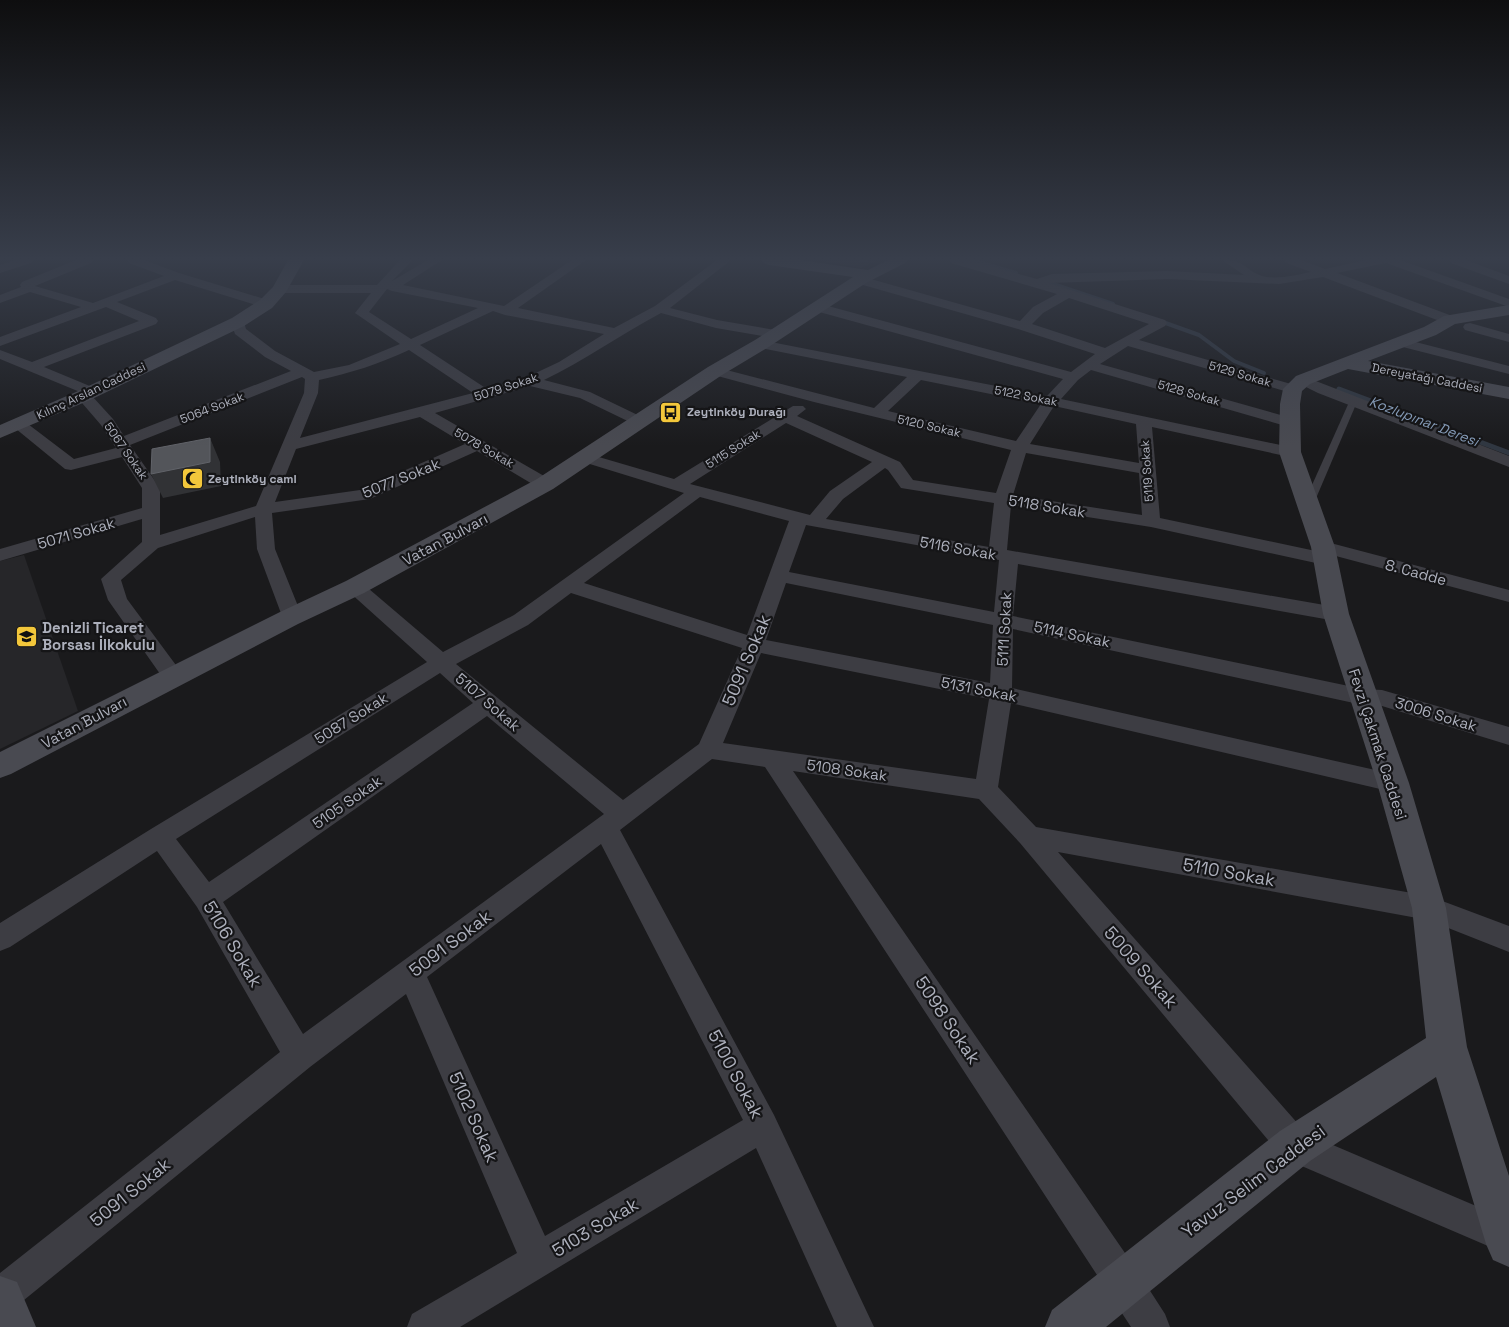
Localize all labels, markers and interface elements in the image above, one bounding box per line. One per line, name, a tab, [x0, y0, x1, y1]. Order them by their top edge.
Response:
street label: 5129 Sokak	[1207, 357, 1274, 391]
street label: Kılınç Arslan Caddesi	[34, 359, 148, 423]
street label: Dereyatağı Caddesi	[1370, 359, 1484, 397]
street label: 5079 Sokak	[472, 369, 541, 405]
street label: 5128 Sokak	[1156, 376, 1223, 410]
street label: 5122 Sokak	[993, 382, 1059, 410]
street label: 5064 Sokak	[178, 388, 247, 428]
water label: Kozlupınar Deresi	[1367, 392, 1483, 451]
bus stop icon: Zeytinköy Durağı	[659, 400, 683, 424]
place label: Zeytinköy Durağı	[687, 404, 786, 420]
street label: 5120 Sokak	[896, 411, 963, 441]
street label: 5067 Sokak	[100, 419, 152, 483]
street label: 5078 Sokak	[451, 424, 517, 472]
street label: 5115 Sokak	[703, 426, 764, 472]
street label: 5119 Sokak	[1137, 439, 1157, 502]
street label: 5077 Sokak	[359, 454, 443, 502]
mosque icon: Zeytinköy cami	[180, 467, 204, 491]
place label: Zeytinköy cami	[208, 471, 297, 487]
street label: 5118 Sokak	[1007, 491, 1087, 521]
street label: Vatan Bulvarı	[399, 509, 491, 569]
street label: 5071 Sokak	[35, 513, 117, 553]
street label: 5116 Sokak	[918, 532, 998, 564]
street label: 8. Cadde	[1383, 555, 1449, 589]
street label: 5111 Sokak	[993, 591, 1015, 667]
street label: 5091 Sokak	[716, 611, 776, 709]
street label: 5114 Sokak	[1032, 617, 1112, 651]
place label: Denizli Ticaret Borsası İlkokulu	[42, 618, 155, 654]
school or university icon: Denizli Ticaret Borsası İlkokulu	[14, 624, 38, 648]
street label: Fevzi Çakmak Caddesi	[1345, 666, 1411, 822]
street label: 5107 Sokak	[452, 669, 524, 735]
street label: 5131 Sokak	[939, 672, 1019, 706]
street label: 5087 Sokak	[311, 688, 391, 748]
street label: Vatan Bulvarı	[38, 692, 130, 752]
street label: 3006 Sokak	[1393, 693, 1479, 735]
street label: 5108 Sokak	[806, 755, 888, 785]
street label: 5105 Sokak	[309, 771, 385, 833]
street label: 5110 Sokak	[1181, 853, 1277, 891]
street label: 5106 Sokak	[198, 897, 268, 992]
street label: 5091 Sokak	[404, 904, 496, 981]
street label: 5009 Sokak	[1099, 921, 1183, 1013]
street label: 5098 Sokak	[910, 972, 986, 1068]
street label: 5100 Sokak	[703, 1026, 769, 1123]
street label: 5102 Sokak	[444, 1068, 504, 1166]
street label: Yavuz Selim Caddesi	[1177, 1119, 1329, 1243]
street label: 5091 Sokak	[85, 1152, 175, 1232]
street label: 5103 Sokak	[548, 1192, 643, 1262]

